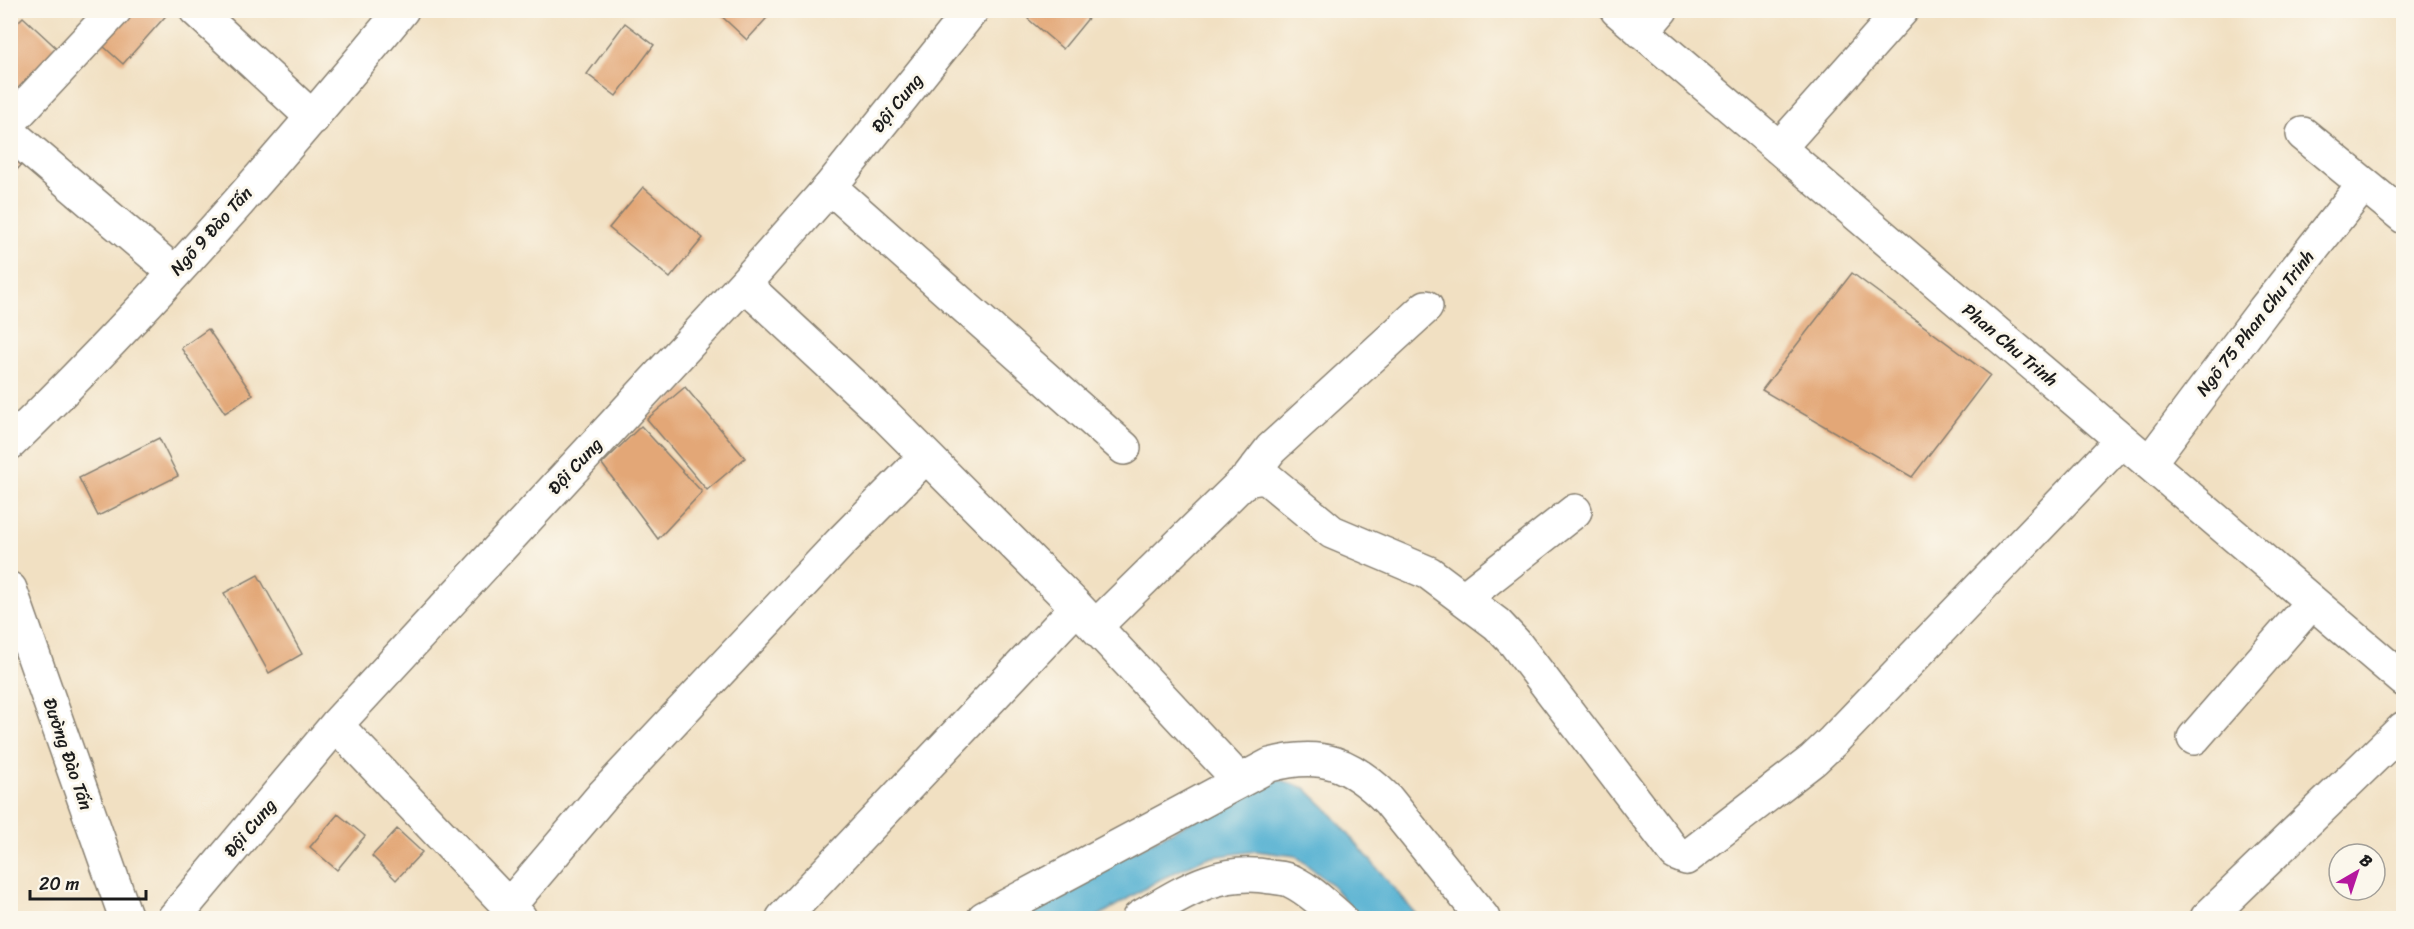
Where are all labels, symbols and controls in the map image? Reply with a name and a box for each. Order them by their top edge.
street label: Đội Cung [863,66,931,140]
street label: Ngõ 9 Đào Tấn [162,179,261,283]
street label: Ngõ 75 Phan Chu Trinh [2187,243,2323,403]
street label: Phan Chu Trinh [1955,295,2065,395]
street label: Đội Cung [540,430,610,502]
street label: Đường Đào Tấn [34,694,102,815]
street label: Đội Cung [215,791,285,865]
north arrow [2327,842,2387,902]
text: B [2353,846,2380,876]
scale bar [30,863,146,901]
text: 20 m [39,868,79,900]

